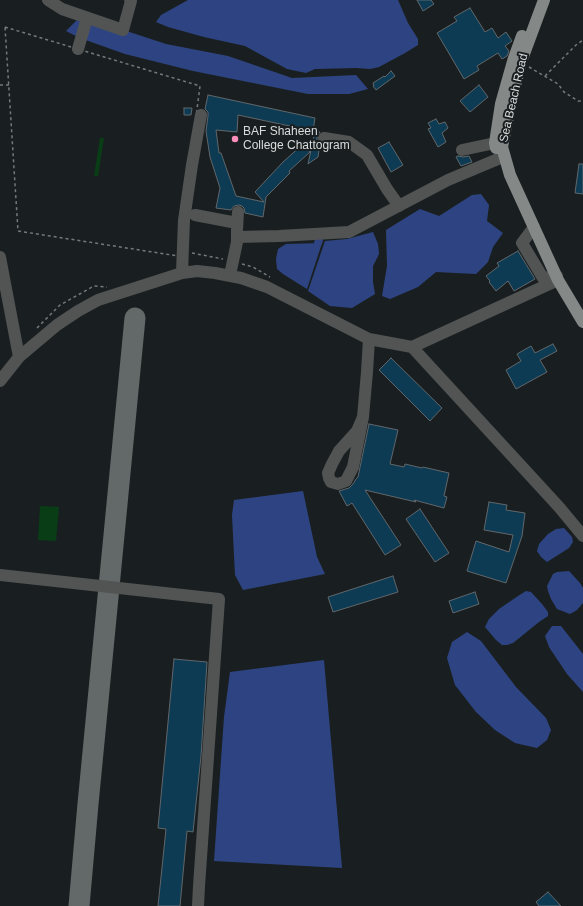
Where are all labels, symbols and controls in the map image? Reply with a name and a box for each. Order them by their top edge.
street label: Sea Beach Road [497,52,531,144]
place label: BAF Shaheen College Chattogram [243,125,350,153]
marker: BAF Shaheen College Chattogram [230,134,240,144]

